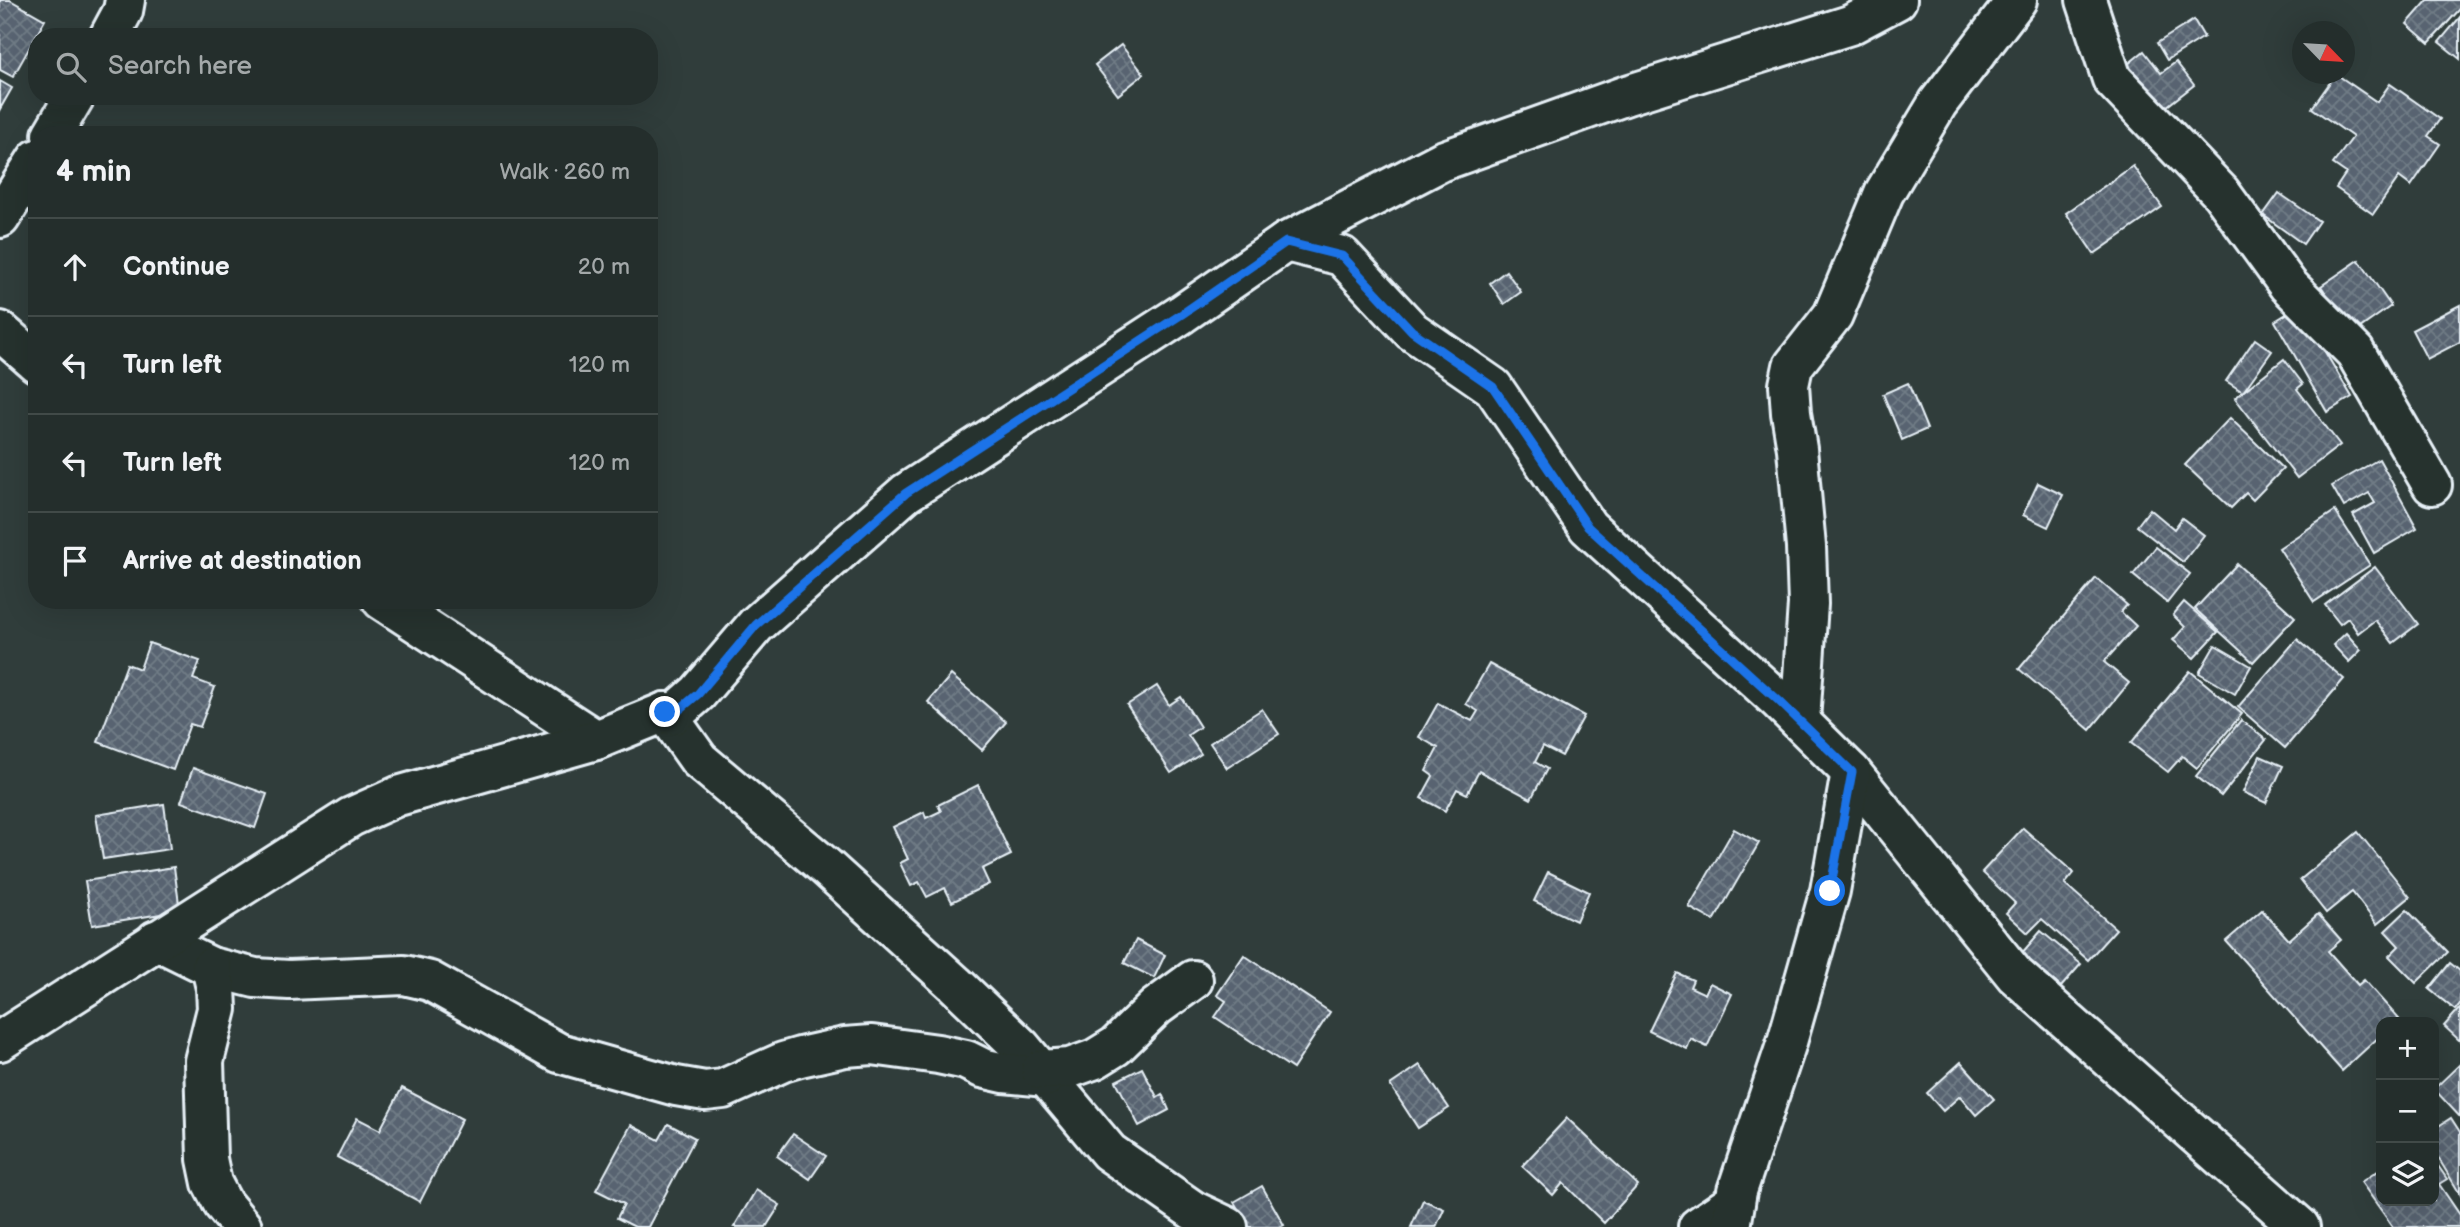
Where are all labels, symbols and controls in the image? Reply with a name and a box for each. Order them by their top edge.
north arrow [2292,21,2355,84]
search box [28,28,658,105]
icon: search [52,48,90,86]
text: Search here [108,51,252,82]
text: 4 min [56,154,131,190]
text: Walk · 260 m [500,158,630,186]
icon: ahead [56,248,94,286]
text: Continue [123,252,230,283]
text: 20 m [578,253,630,281]
icon: left [56,346,94,384]
text: Turn left [123,350,222,381]
text: 120 m [569,351,630,379]
icon: left [56,444,94,482]
text: Turn left [123,448,222,479]
text: 120 m [569,449,630,477]
icon: arrive [56,542,94,580]
text: Arrive at destination [123,546,362,577]
route end [649,696,680,727]
route start [1814,875,1845,906]
map controls [2376,1017,2439,1206]
button: + [2376,1017,2439,1080]
button: − [2376,1080,2439,1143]
button: layers [2376,1143,2439,1206]

